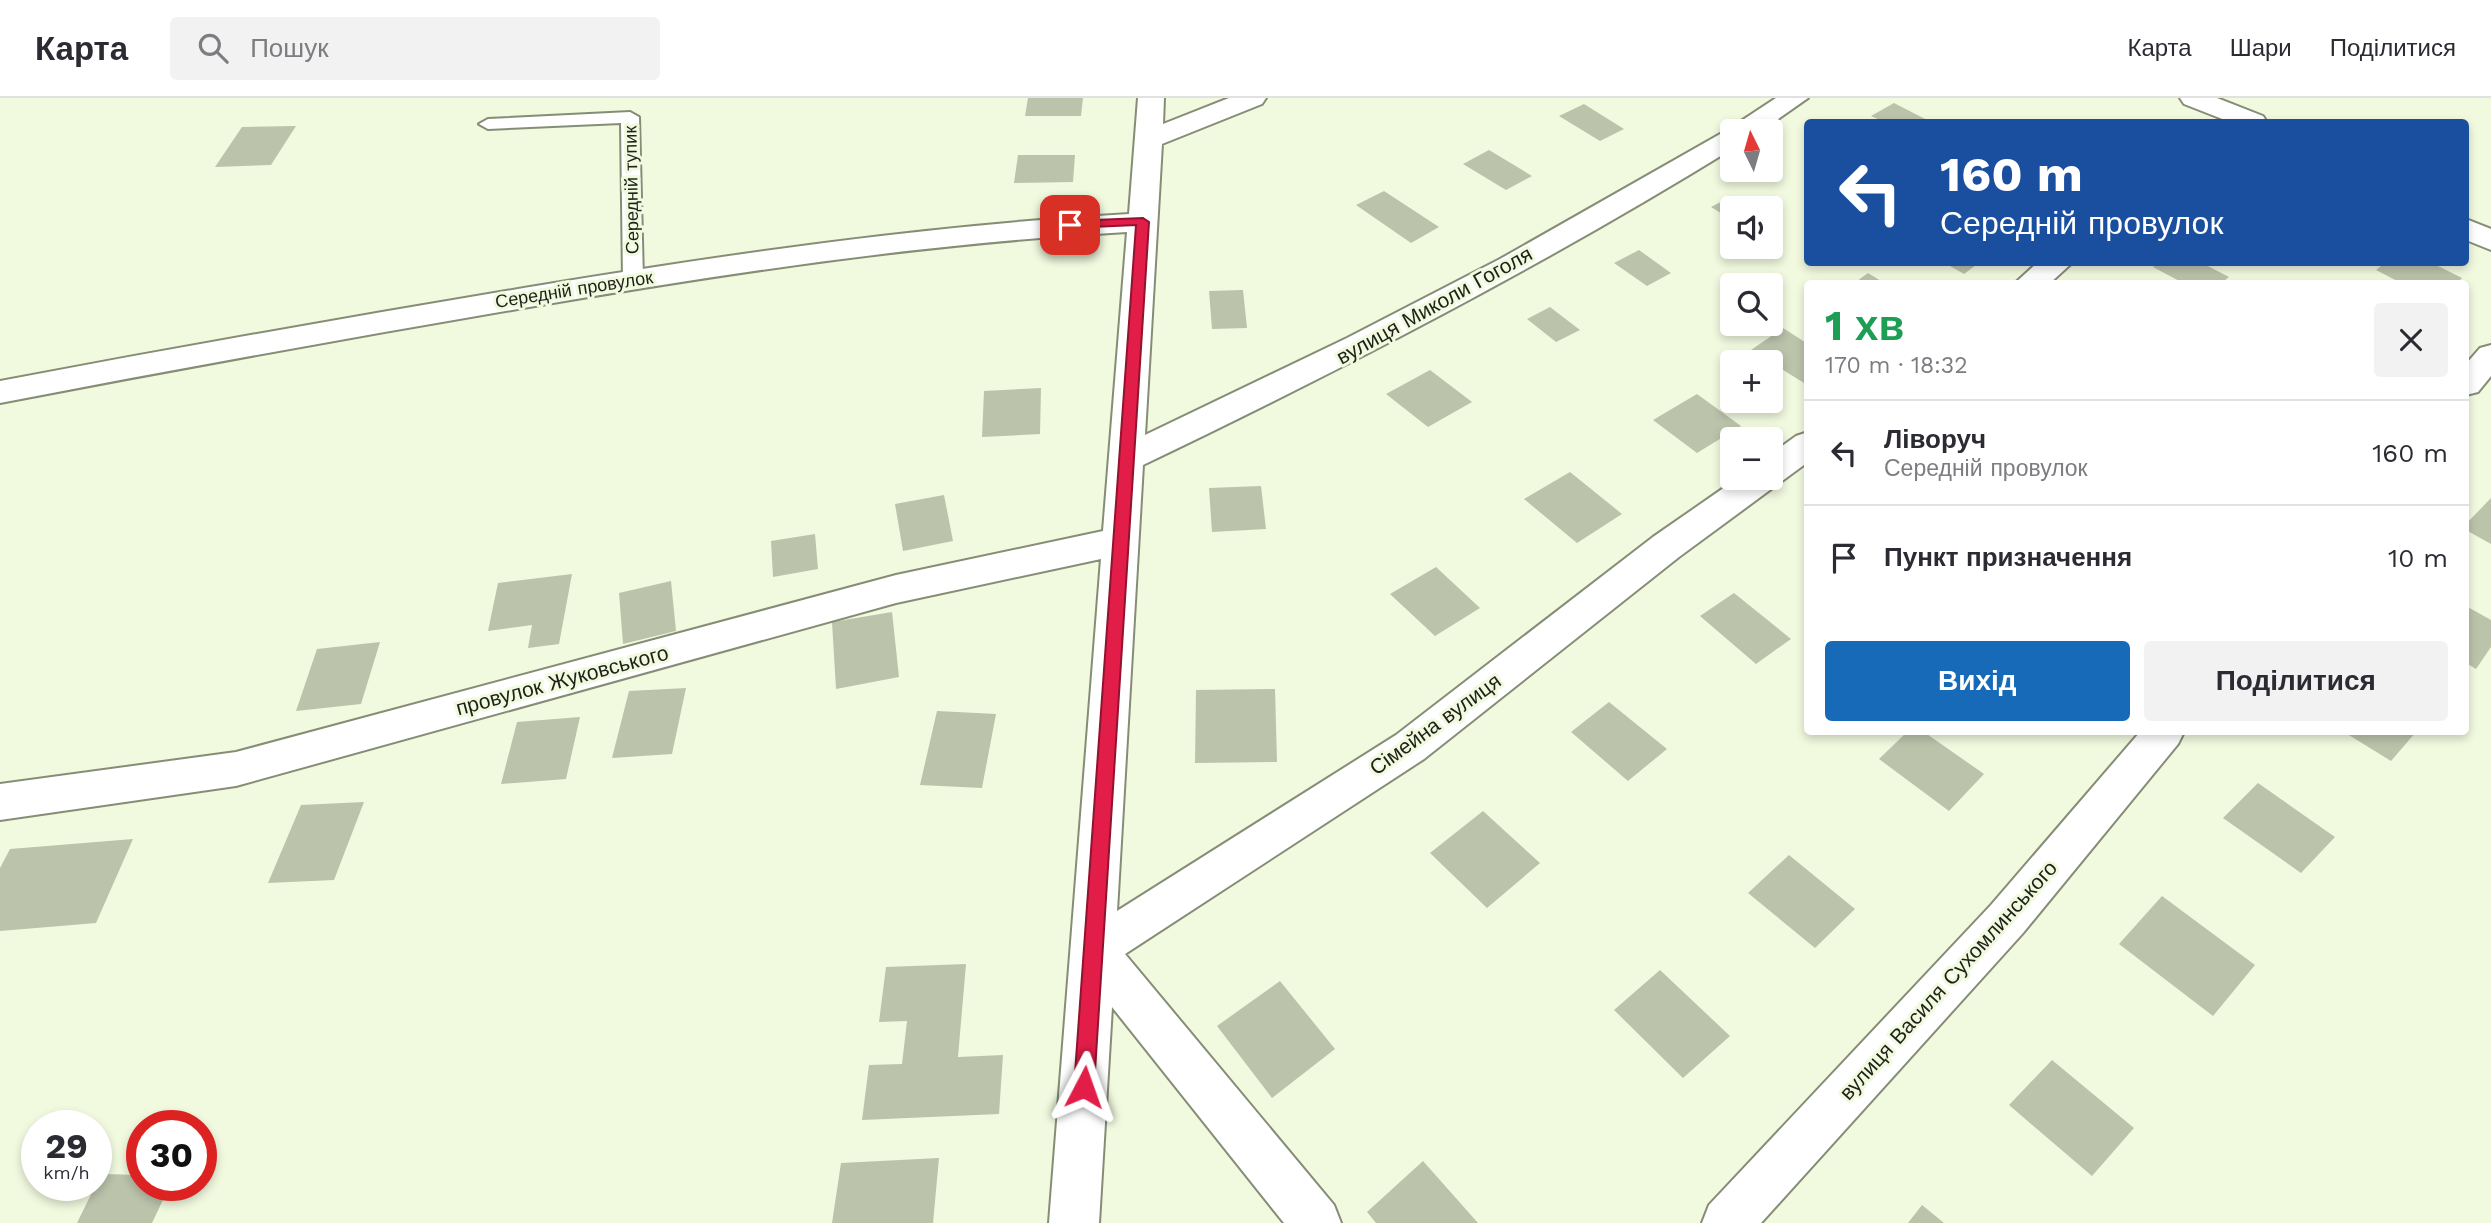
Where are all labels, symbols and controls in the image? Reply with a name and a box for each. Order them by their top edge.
search box [170,17,660,80]
text: Карта [35,29,128,68]
icon: search [194,29,232,67]
text: Пошук [250,33,329,63]
text: Карта [2127,34,2192,62]
text: Шари [2230,34,2292,62]
text: Поділитися [2330,34,2456,62]
north arrow [1720,119,1783,182]
map controls [1720,119,1783,490]
street label: Середній тупик [619,126,643,254]
text: 160 m [1940,145,2083,203]
icon: left [1825,147,1916,238]
pin [1040,195,1100,255]
button: sound [1720,196,1783,259]
text: Середній провулок [1940,204,2223,242]
icon: arrive [1051,206,1089,244]
street label: вулиця Миколи Гоголя [1332,241,1536,369]
street label: Середній провулок [494,266,654,312]
button: search [1720,273,1783,336]
text: 1 хв [1825,301,1904,350]
button: close [2374,303,2448,377]
button: + [1720,350,1783,413]
text: 170 m · 18:32 [1825,352,1968,379]
text: Ліворуч [1884,424,1986,454]
button: − [1720,427,1783,490]
icon: left [1825,434,1863,472]
text: 160 m [2372,438,2448,468]
text: Середній провулок [1884,455,2088,482]
icon: arrive [1825,539,1863,577]
text: Пункт призначення [1884,542,2132,572]
text: 10 m [2388,543,2448,573]
street label: провулок Жуковського [453,640,671,720]
button: Вихід [1825,641,2130,721]
button: Поділитися [2144,641,2448,721]
street label: Сімейна вулиця [1364,668,1506,780]
street label: вулиця Василя Сухомлинського [1834,855,2062,1105]
position arrow [1047,1050,1121,1124]
speed limit sign: 30 [126,1110,217,1201]
text: 29 [45,1125,88,1167]
text: km/h [43,1162,90,1183]

